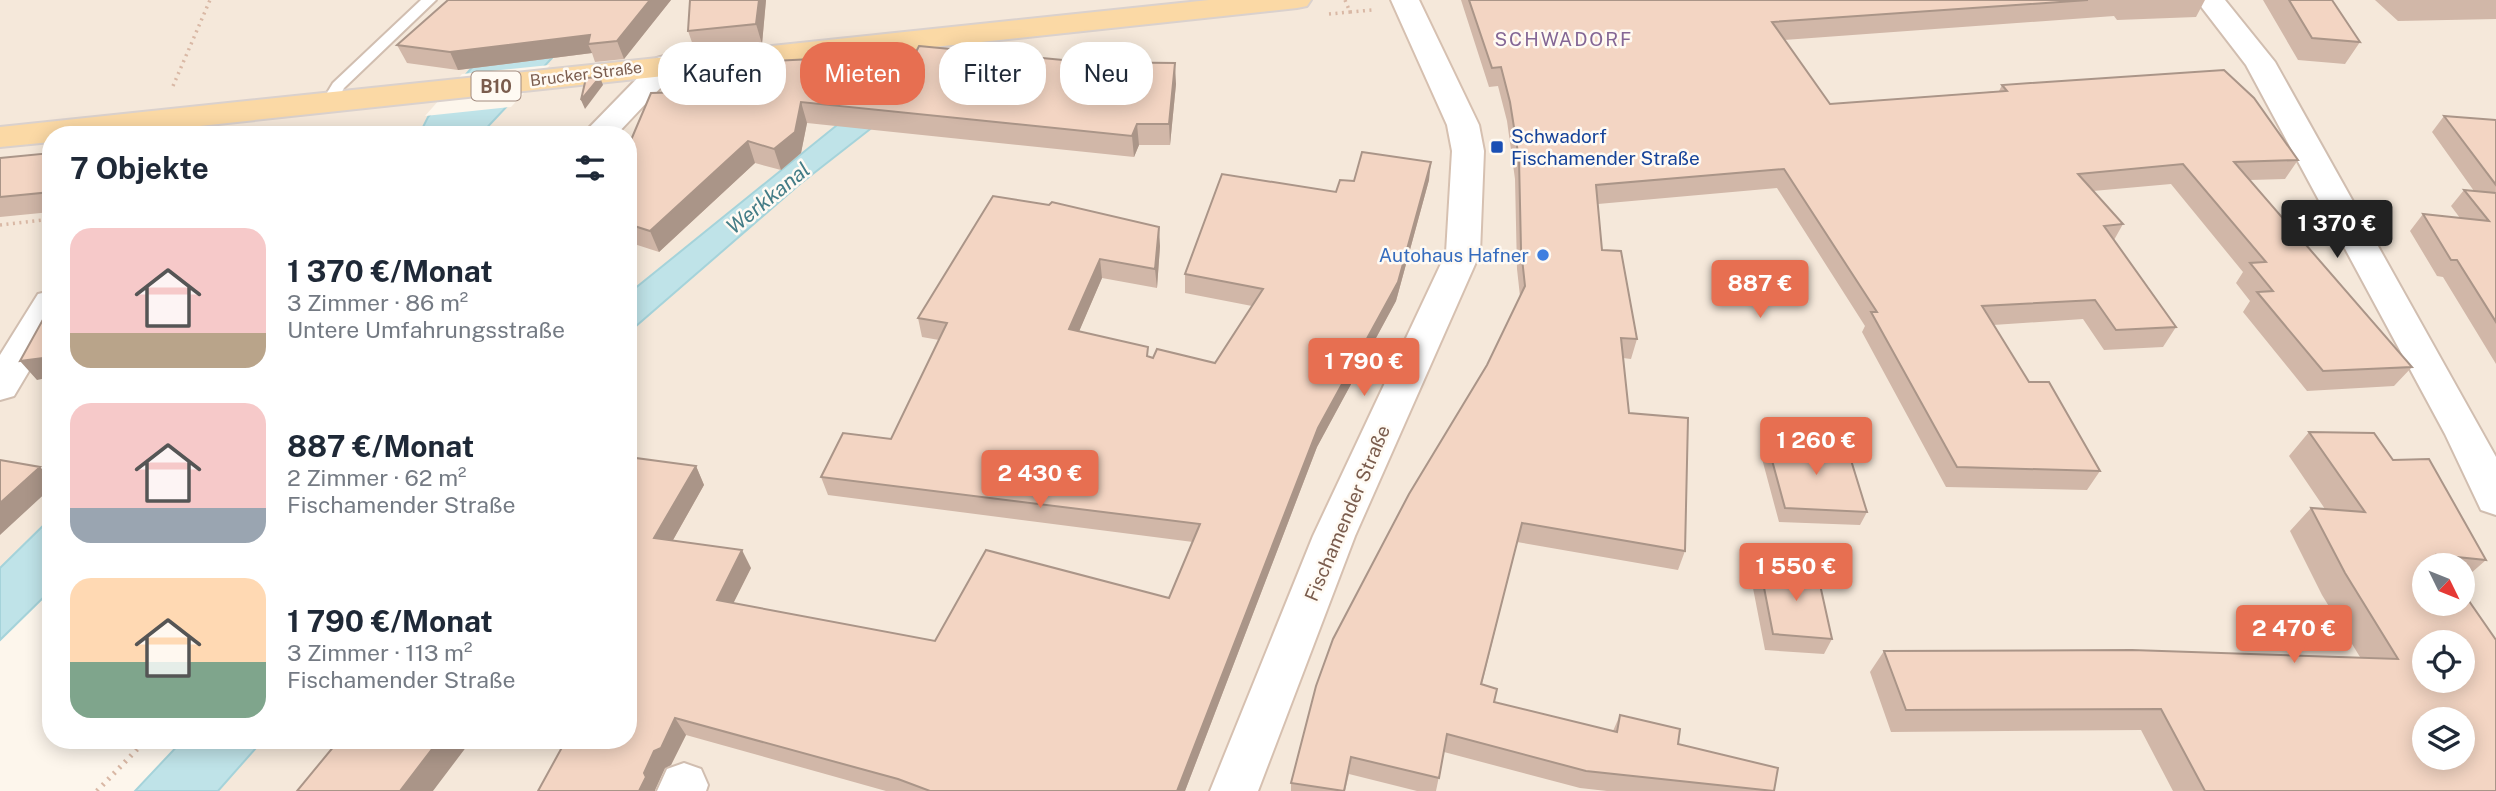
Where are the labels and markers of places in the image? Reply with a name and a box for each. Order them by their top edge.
place label: Schwadorf Fischamender Straße [1511,125,1700,169]
marker: Schwadorf Fischamender Straße [1489,139,1505,155]
pin: 1 370 € [2272,201,2402,260]
place label: Autohaus Hafner [1379,244,1529,266]
marker: Autohaus Hafner [1535,247,1551,263]
pin: 887 € [1711,260,1809,320]
pin: 1 790 € [1299,338,1429,398]
pin: 1 260 € [1751,418,1881,477]
pin: 2 430 € [975,450,1105,510]
pin: 1 550 € [1731,544,1861,603]
pin: 2 470 € [2229,606,2359,665]

